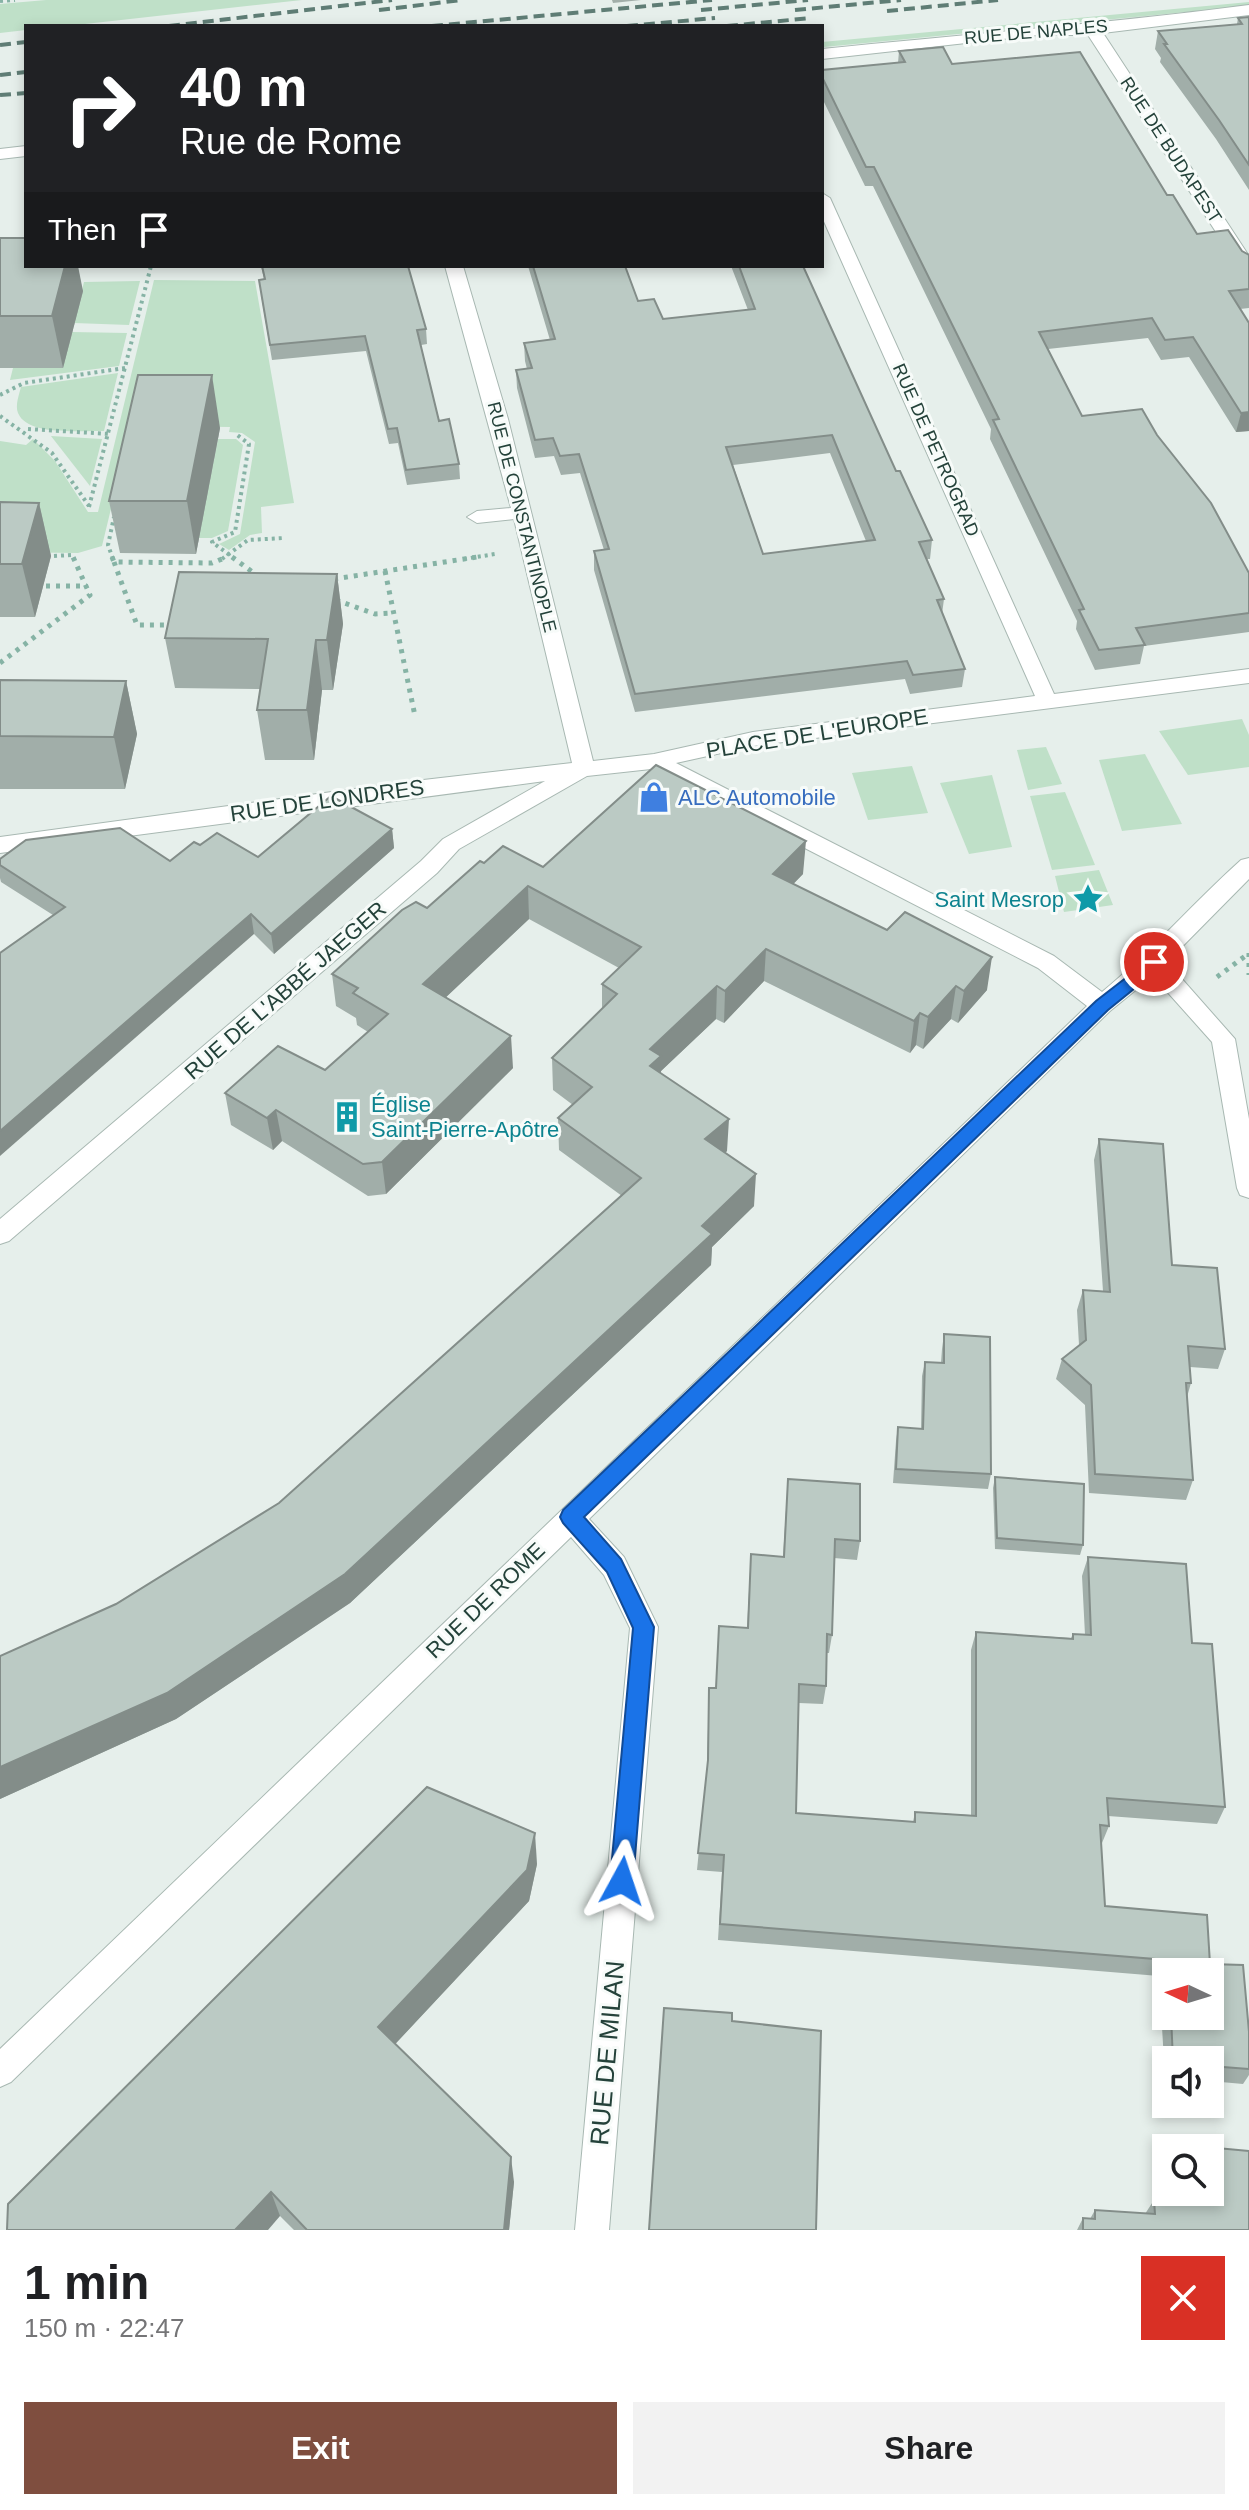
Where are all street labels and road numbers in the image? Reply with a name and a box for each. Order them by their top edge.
street label: RUE DE NAPLES [963,16,1109,48]
street label: RUE DE BUDAPEST [1116,73,1226,227]
street label: RUE DE PETROGRAD [889,361,983,539]
street label: RUE DE CONSTANTINOPLE [484,400,560,634]
street label: PLACE DE L'EUROPE [704,704,930,763]
street label: RUE DE LONDRES [228,775,426,826]
street label: RUE DE L'ABBÉ JAEGER [180,896,391,1085]
street label: RUE DE ROME [421,1537,550,1663]
street label: RUE DE MILAN [584,1960,630,2146]

